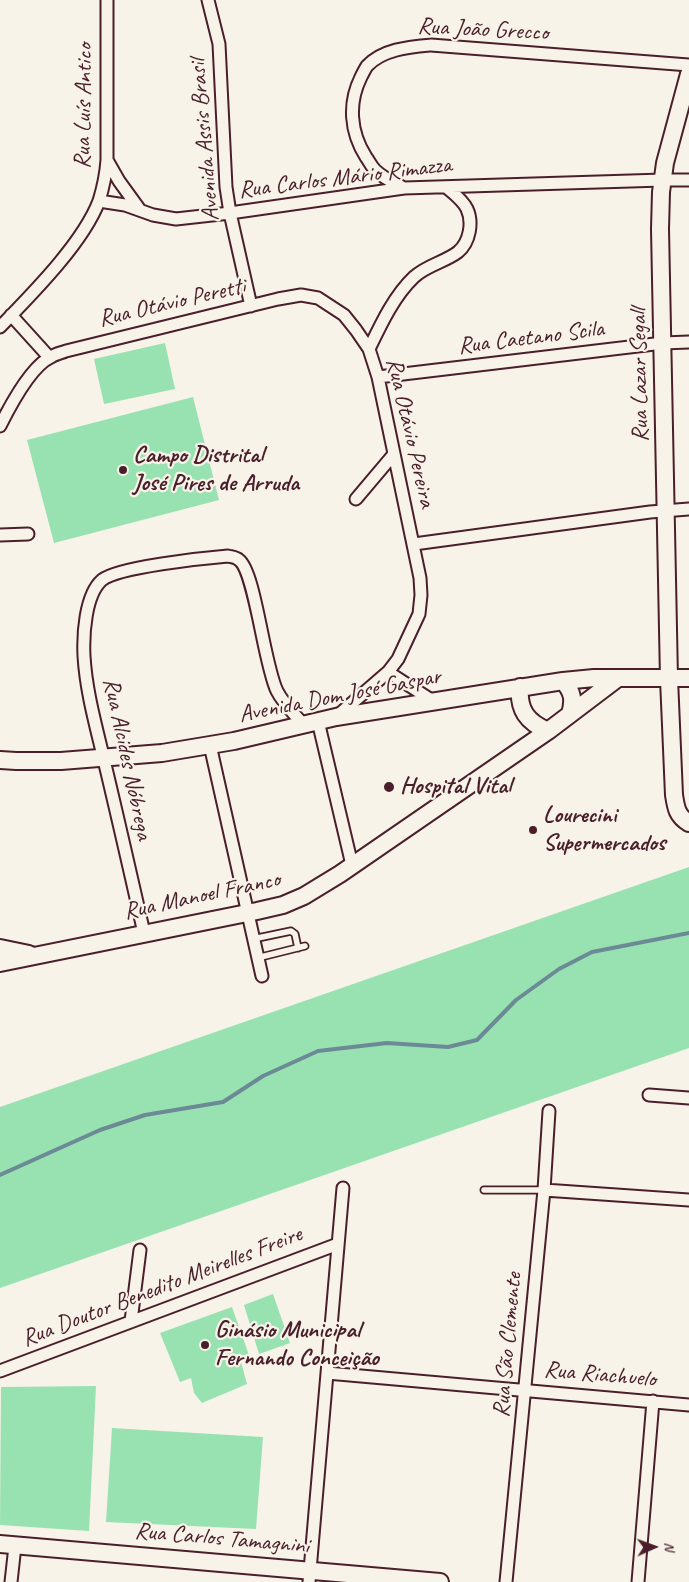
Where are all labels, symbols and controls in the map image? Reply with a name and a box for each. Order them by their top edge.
street label: Rua João Grecco [417,12,549,48]
street label: Rua Luís Antico [69,43,99,169]
street label: Avenida Assis Brasil [184,58,226,222]
street label: Rua Carlos Mário Rimazza [237,151,453,205]
street label: Rua Otávio Peretti [96,272,248,334]
street label: Rua Lazar Segall [624,308,656,442]
street label: Rua Caetano Scila [456,315,606,361]
street label: Rua Otávio Pereira [379,355,441,511]
place label: Campo Distrital José Pires de Arruda [133,442,299,498]
marker: Campo Distrital José Pires de Arruda [117,464,129,476]
street label: Avenida Dom José Gaspar [237,662,443,730]
street label: Rua Alcides Nóbrega [96,676,158,842]
place label: Hospital Vital [400,773,511,801]
marker: Hospital Vital [382,780,396,794]
place label: Lourecini Supermercados [543,802,665,858]
marker: Lourecini Supermercados [527,824,539,836]
street label: Rua Manoel Franco [121,865,283,927]
street label: Rua Doutor Benedito Meirelles Freire [18,1220,306,1354]
street label: Rua São Clemente [487,1271,529,1419]
place label: Ginásio Municipal Fernando Conceição [215,1317,379,1373]
marker: Ginásio Municipal Fernando Conceição [199,1339,211,1351]
street label: Rua Riachuelo [543,1356,657,1394]
street label: Rua Carlos Tamagnini [134,1517,310,1561]
north arrow [629,1522,679,1572]
text: N [661,1542,678,1551]

